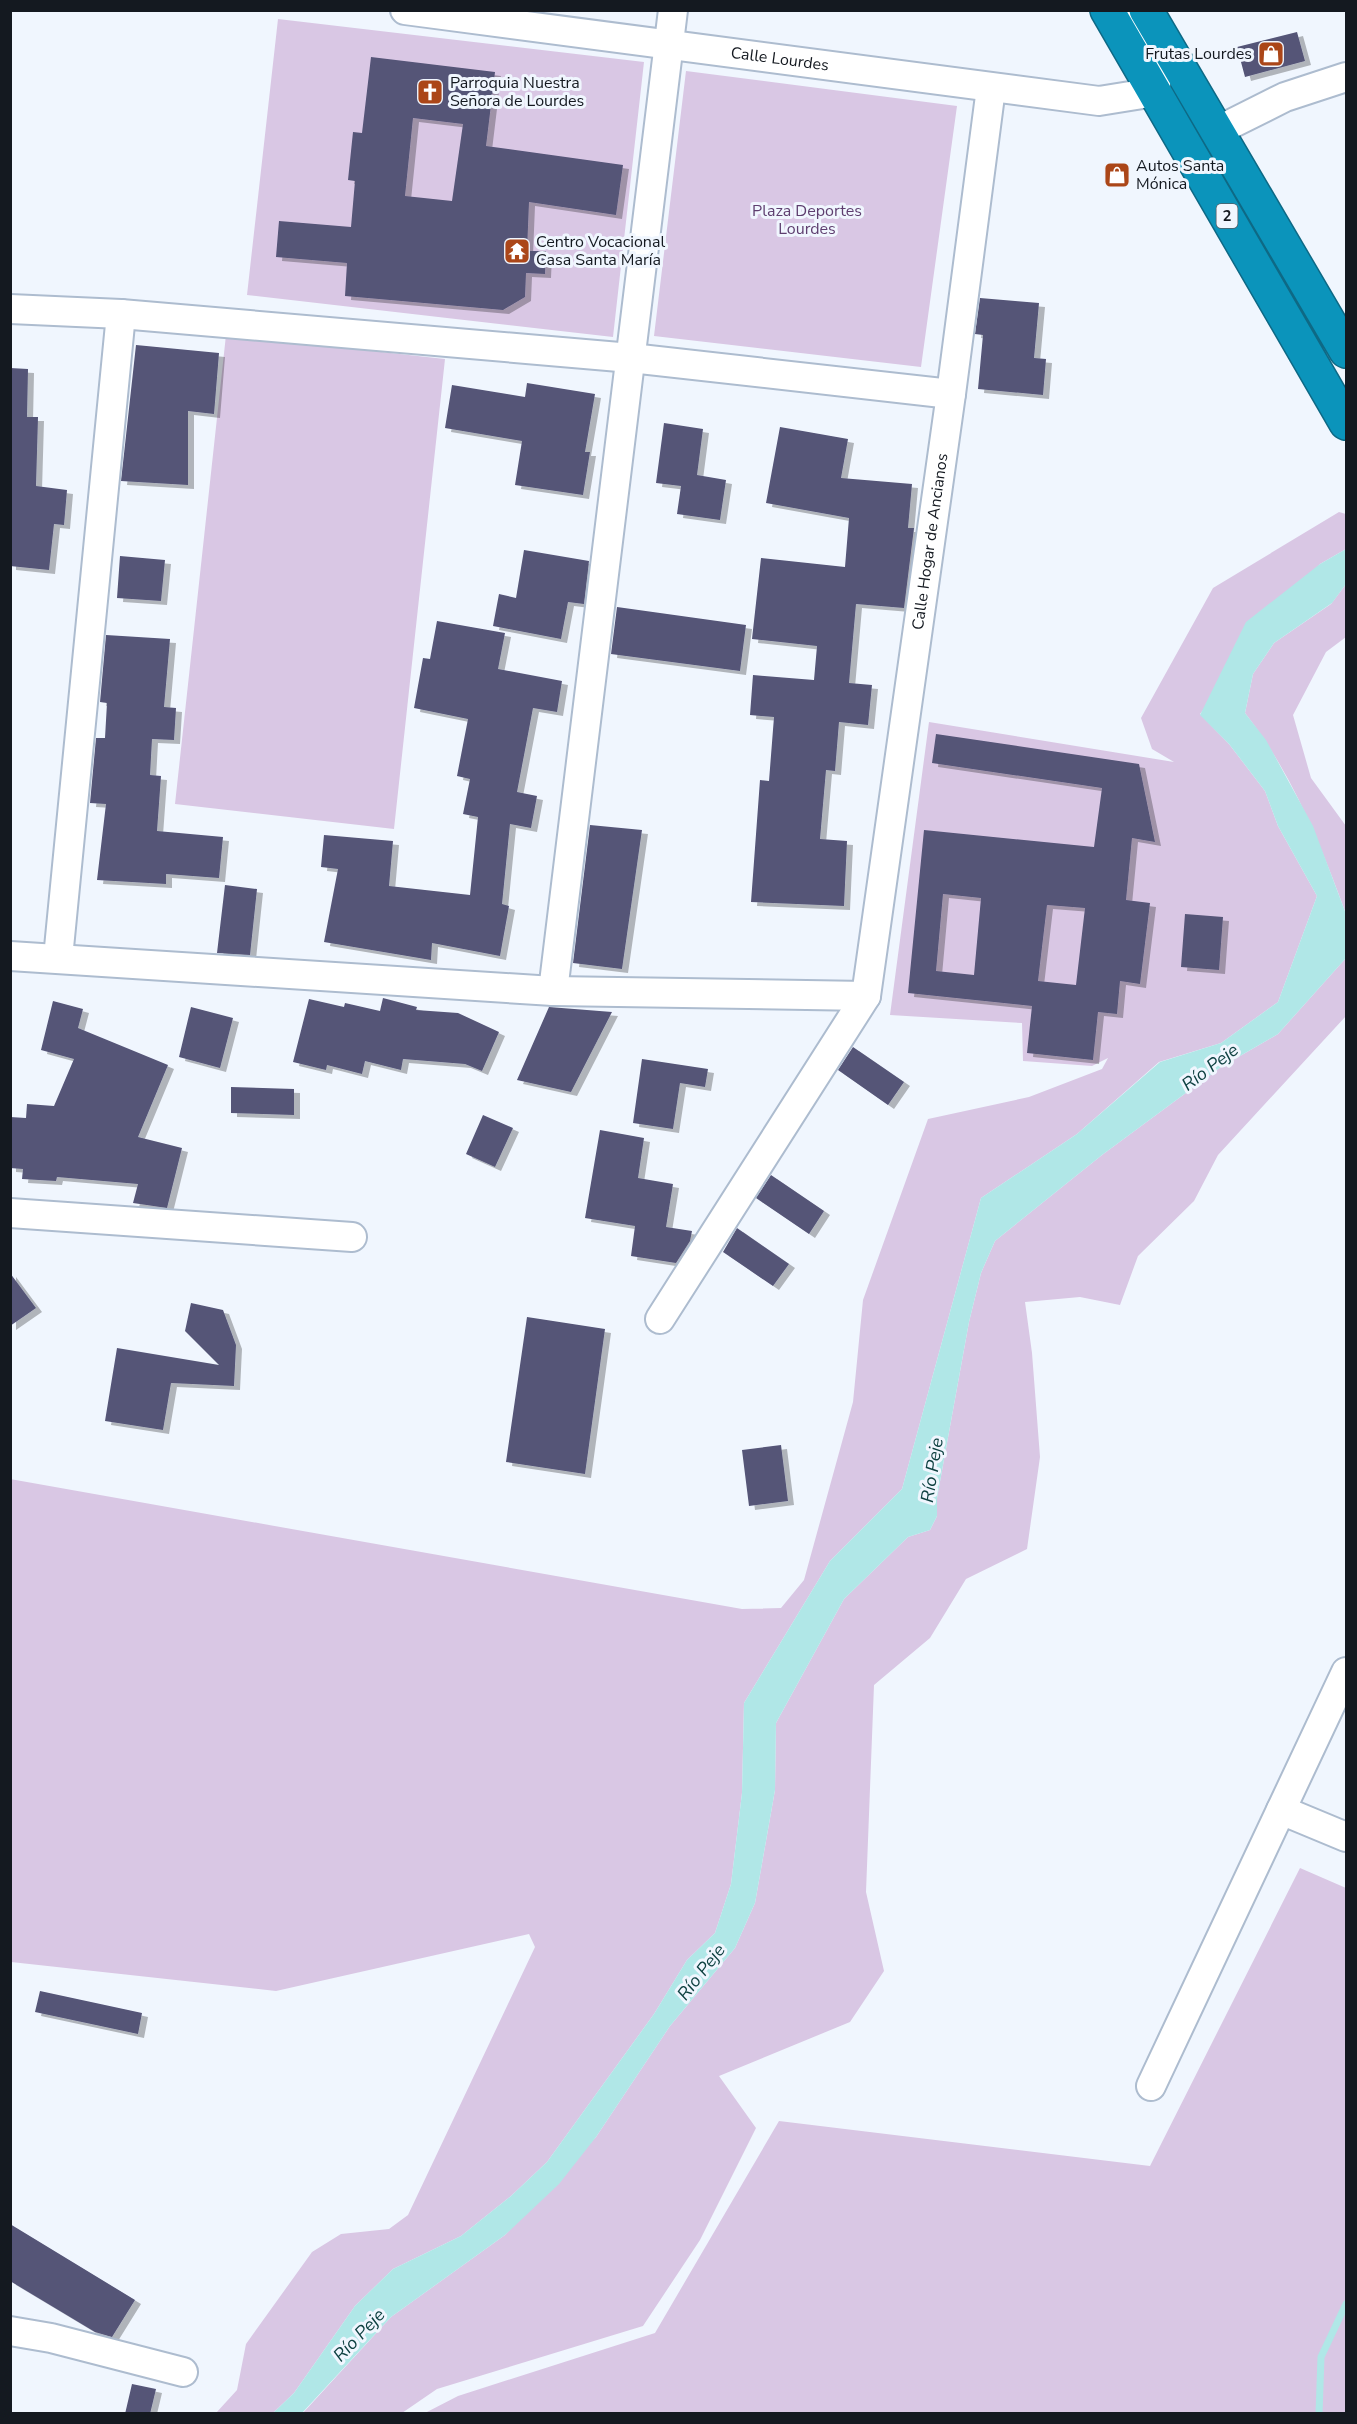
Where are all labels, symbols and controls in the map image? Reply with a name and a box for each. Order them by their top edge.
shop icon: Frutas Lourdes [1256,39,1286,69]
street label: Calle Lourdes [729,42,830,76]
place label: Frutas Lourdes [1145,43,1252,65]
place label: Parroquia Nuestra Señora de Lourdes [450,72,584,112]
church icon: Parroquia Nuestra Señora de Lourdes [415,77,445,107]
place label: Autos Santa Mónica [1136,155,1224,195]
shop icon: Autos Santa Mónica [1102,160,1132,190]
park label: Plaza Deportes Lourdes [752,200,862,240]
road number: 2 [1216,204,1238,228]
place label: Centro Vocacional Casa Santa María [536,231,665,271]
temple icon: Centro Vocacional Casa Santa María [502,236,532,266]
street label: Calle Hogar de Ancianos [907,452,953,631]
water label: Río Peje [1177,1038,1244,1096]
water label: Río Peje [915,1435,949,1504]
water label: Río Peje [671,1939,731,2005]
water label: Río Peje [328,2303,391,2367]

